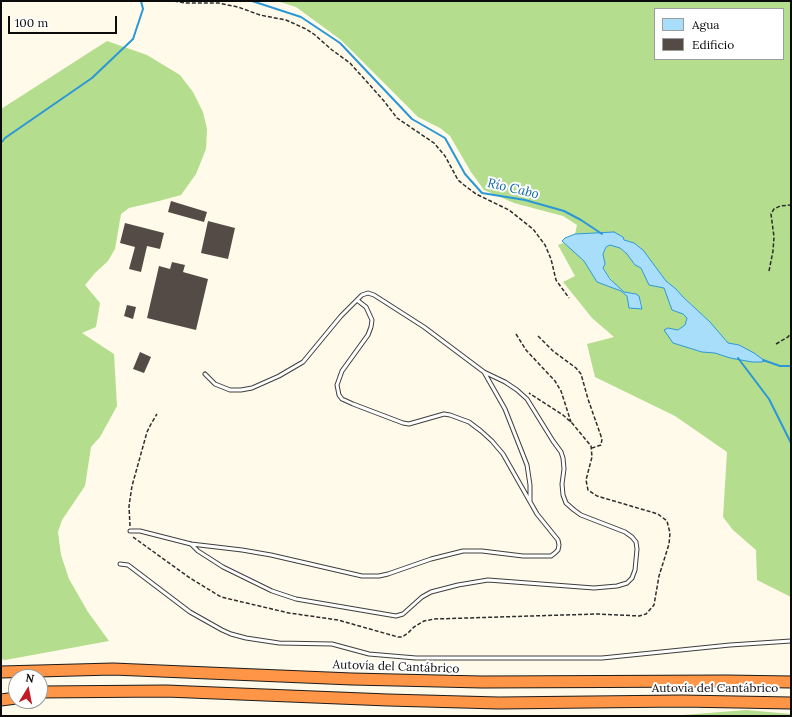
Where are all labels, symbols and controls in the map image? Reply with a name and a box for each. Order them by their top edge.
scale bar [10,8,119,34]
legend [654,8,784,60]
text: 100 m [15,15,48,30]
text: Agua [692,17,720,32]
text: Edificio [692,37,734,52]
water label: Río Cabo [486,176,540,202]
street label: Autovía del Cantábrico [332,658,460,676]
north arrow [8,669,48,709]
text: N [24,671,35,686]
street label: Autovía del Cantábrico [652,682,778,696]

